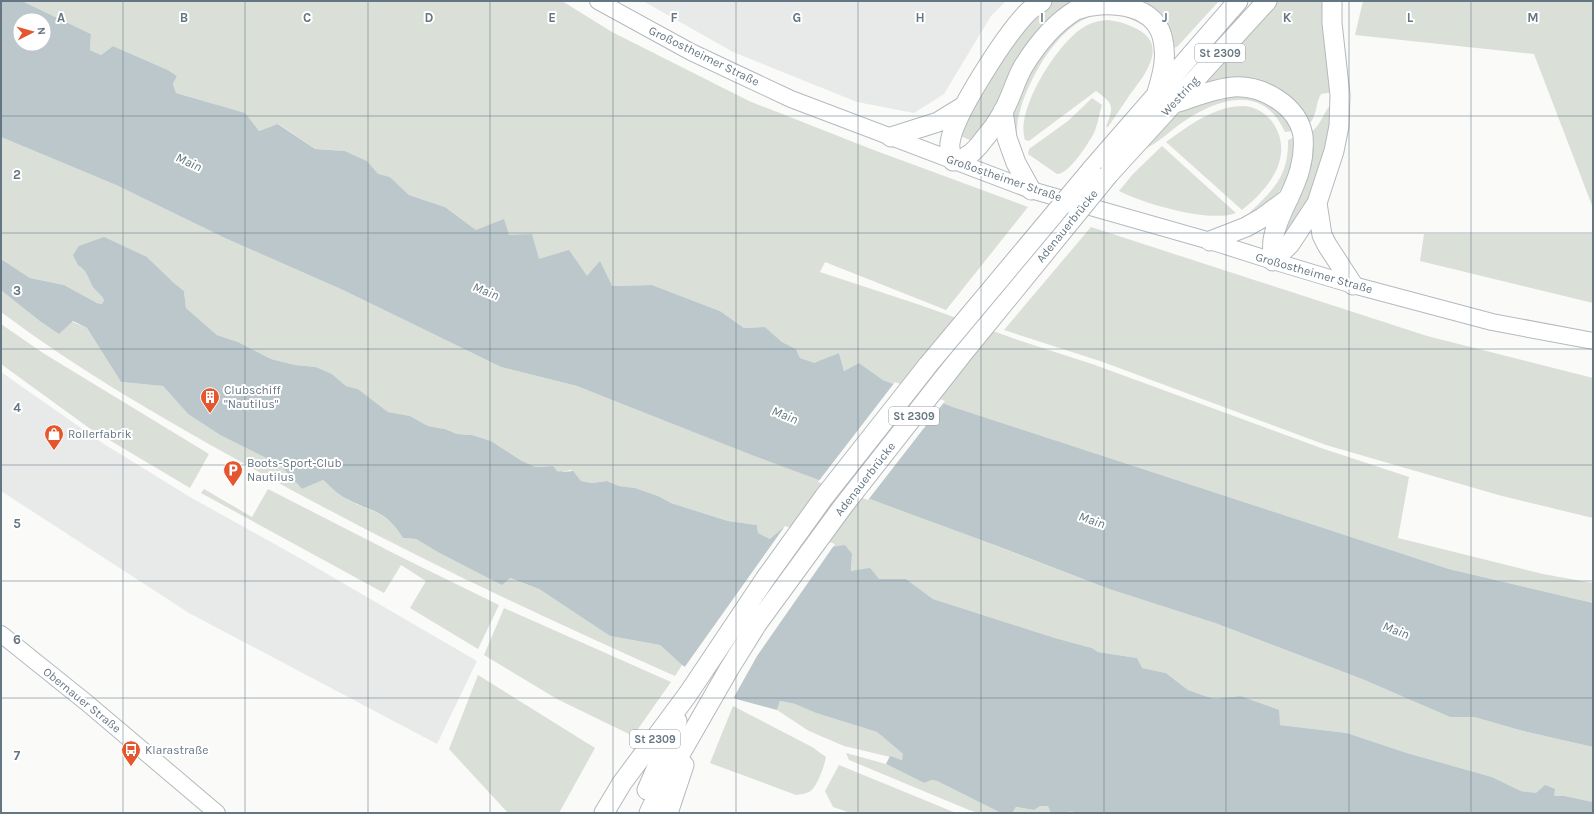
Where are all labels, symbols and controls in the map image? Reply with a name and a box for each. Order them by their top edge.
text: A [57,10,65,25]
text: B [180,10,188,25]
text: C [303,10,311,25]
text: D [425,10,434,25]
text: E [548,10,556,25]
text: F [670,10,678,25]
text: G [793,10,801,25]
text: H [915,10,925,25]
text: I [1040,10,1044,25]
text: J [1162,10,1168,25]
text: K [1283,10,1292,25]
text: L [1407,10,1414,25]
text: M [1527,10,1539,25]
north arrow [12,12,52,52]
street label: Großostheimer Straße [646,23,762,89]
text: N [35,26,48,36]
road number: St 2309 [1195,44,1245,62]
street label: Westring [1158,73,1202,119]
water label: Main [174,150,204,174]
street label: Großostheimer Straße [944,152,1064,204]
text: 2 [13,167,21,182]
street label: Adenauerbrücke [1033,187,1101,265]
street label: Großostheimer Straße [1254,250,1374,296]
water label: Main [471,279,501,303]
text: 3 [13,283,21,298]
place label: Clubschiff "Nautilus" [224,383,282,411]
building icon: Clubschiff "Nautilus" [199,386,221,414]
text: 4 [13,400,21,415]
water label: Main [770,403,800,427]
road number: St 2309 [889,407,939,425]
shop icon: Rollerfabrik [43,423,65,451]
place label: Rollerfabrik [68,427,132,441]
street label: Adenauerbrücke [832,439,898,519]
place label: Boots-Sport-Club Nautilus [247,456,342,484]
parking icon: Boots-Sport-Club Nautilus [222,459,244,487]
water label: Main [1077,509,1107,531]
text: 5 [13,516,21,531]
water label: Main [1381,618,1411,642]
text: 6 [13,632,21,647]
street label: Obernauer Straße [40,664,124,736]
road number: St 2309 [630,730,680,748]
bus stop icon: Klarastraße [120,739,142,767]
place label: Klarastraße [145,743,209,757]
text: 7 [14,748,21,763]

